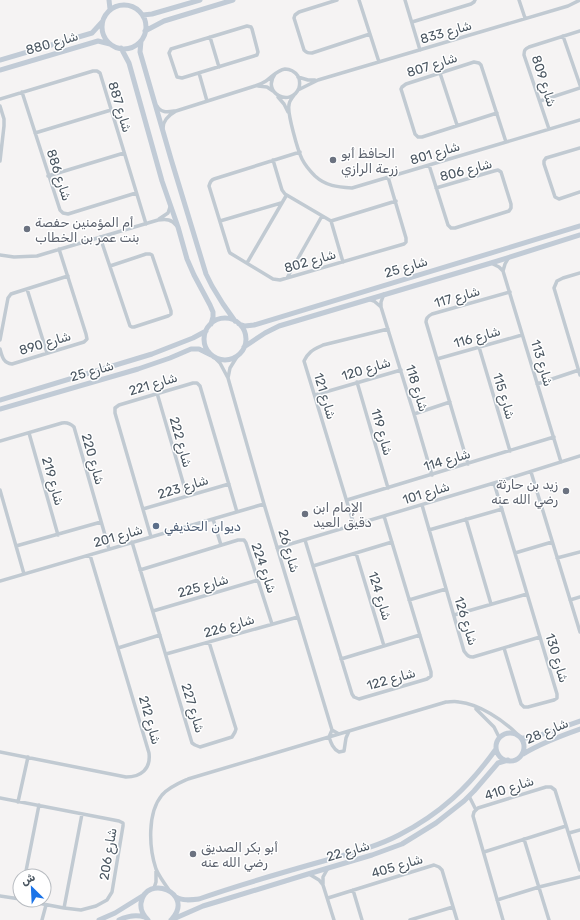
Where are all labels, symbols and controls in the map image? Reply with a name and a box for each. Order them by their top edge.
street label: شارع 833 [418,17,474,48]
street label: شارع 880 [24,28,81,60]
street label: شارع 807 [405,50,460,82]
street label: شارع 809 [527,53,559,109]
street label: شارع 887 [103,80,135,135]
street label: شارع 801 [408,138,462,170]
place label: الحافظ أبو زرعة الرازي [341,146,398,178]
street label: شارع 886 [42,147,74,203]
marker: الحافظ أبو زرعة الرازي [328,155,338,165]
street label: شارع 806 [438,156,494,186]
place label: أم المؤمنين حفصة بنت عمر بن الخطاب [35,215,140,246]
marker: أم المؤمنين حفصة بنت عمر بن الخطاب [22,224,32,234]
street label: شارع 802 [282,246,338,277]
street label: شارع 25 [383,253,430,283]
street label: شارع 117 [432,283,482,313]
street label: شارع 116 [452,323,503,353]
street label: شارع 890 [17,328,73,360]
street label: شارع 113 [526,338,556,389]
street label: شارع 120 [340,354,393,385]
street label: شارع 25 [69,358,116,386]
street label: شارع 118 [401,363,431,414]
street label: شارع 221 [127,370,180,400]
street label: شارع 121 [309,371,339,422]
street label: شارع 115 [488,371,518,422]
street label: شارع 119 [366,407,396,458]
street label: شارع 222 [165,415,195,470]
street label: شارع 220 [77,432,107,487]
street label: شارع 114 [422,446,473,476]
street label: شارع 219 [37,455,67,508]
street label: شارع 223 [156,472,211,504]
place label: زيد بن حارثة رضي الله عنه [491,477,558,509]
street label: شارع 101 [401,479,452,509]
marker: زيد بن حارثة رضي الله عنه [561,486,571,496]
place label: الإمام ابن دقيق العيد [313,500,372,531]
marker: الإمام ابن دقيق العيد [300,509,310,519]
place label: ديوان الحذيفي [164,519,241,536]
marker: ديوان الحذيفي [151,521,161,531]
street label: شارع 201 [92,522,145,552]
street label: شارع 26 [273,527,303,575]
street label: شارع 224 [246,541,280,596]
street label: شارع 124 [364,570,395,623]
street label: شارع 225 [176,572,231,602]
street label: شارع 126 [450,595,481,648]
street label: شارع 226 [202,612,257,642]
street label: شارع 130 [540,632,572,685]
street label: شارع 122 [365,665,418,695]
street label: شارع 227 [176,681,208,735]
street label: شارع 212 [134,694,164,747]
street label: شارع 28 [523,715,571,749]
street label: شارع 410 [482,773,536,805]
street label: شارع 206 [96,827,122,882]
street label: شارع 22 [325,838,372,866]
place label: أبو بكر الصديق رضي الله عنه [201,840,278,872]
marker: أبو بكر الصديق رضي الله عنه [188,849,198,859]
street label: شارع 405 [369,851,425,883]
north arrow [12,868,52,908]
text: ش [19,871,37,888]

